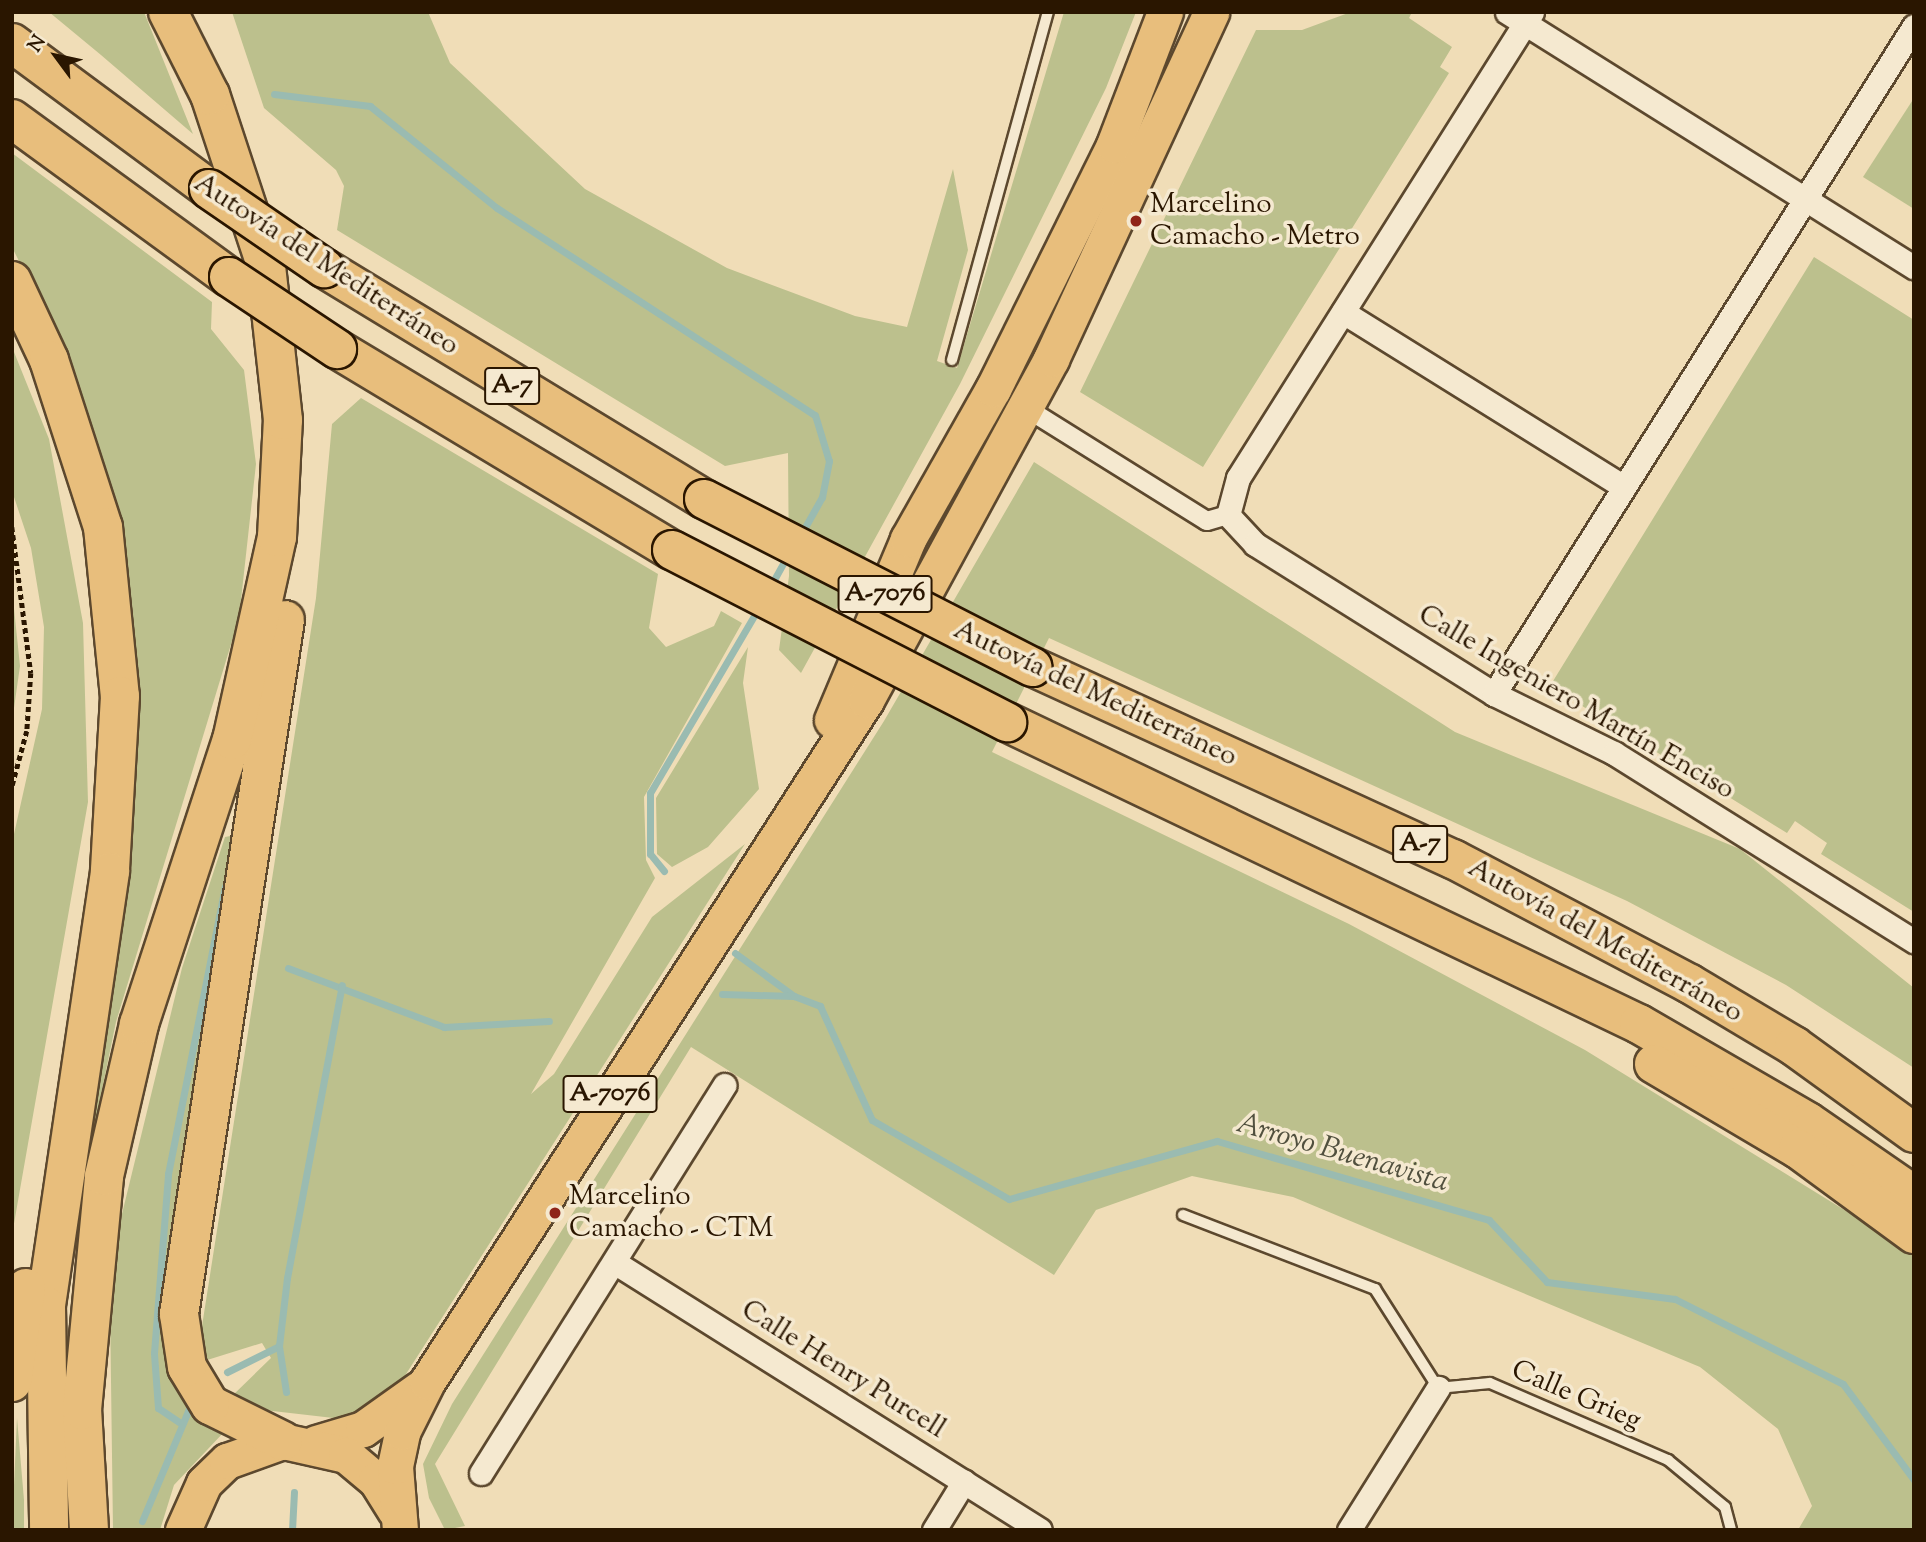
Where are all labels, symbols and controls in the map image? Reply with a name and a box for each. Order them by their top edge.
north arrow [21,21,91,91]
text: N [23,31,53,58]
street label: Autovía del Mediterráneo [187,167,465,363]
place label: Marcelino Camacho - Metro [1150,188,1360,254]
marker: Marcelino Camacho - Metro [1128,213,1144,229]
road number: A-7 [484,364,540,408]
road number: A-7076 [836,572,934,616]
street label: Calle Ingeniero Martín Enciso [1412,599,1740,807]
street label: Autovía del Mediterráneo [948,614,1242,774]
road number: A-7 [1392,822,1448,866]
street label: Autovía del Mediterráneo [1462,851,1748,1031]
road number: A-7076 [561,1072,659,1116]
water label: Arroyo Buenavista [1232,1107,1452,1201]
place label: Marcelino Camacho - CTM [569,1180,773,1246]
marker: Marcelino Camacho - CTM [547,1205,563,1221]
street label: Calle Henry Purcell [735,1294,951,1446]
street label: Calle Grieg [1506,1354,1646,1438]

